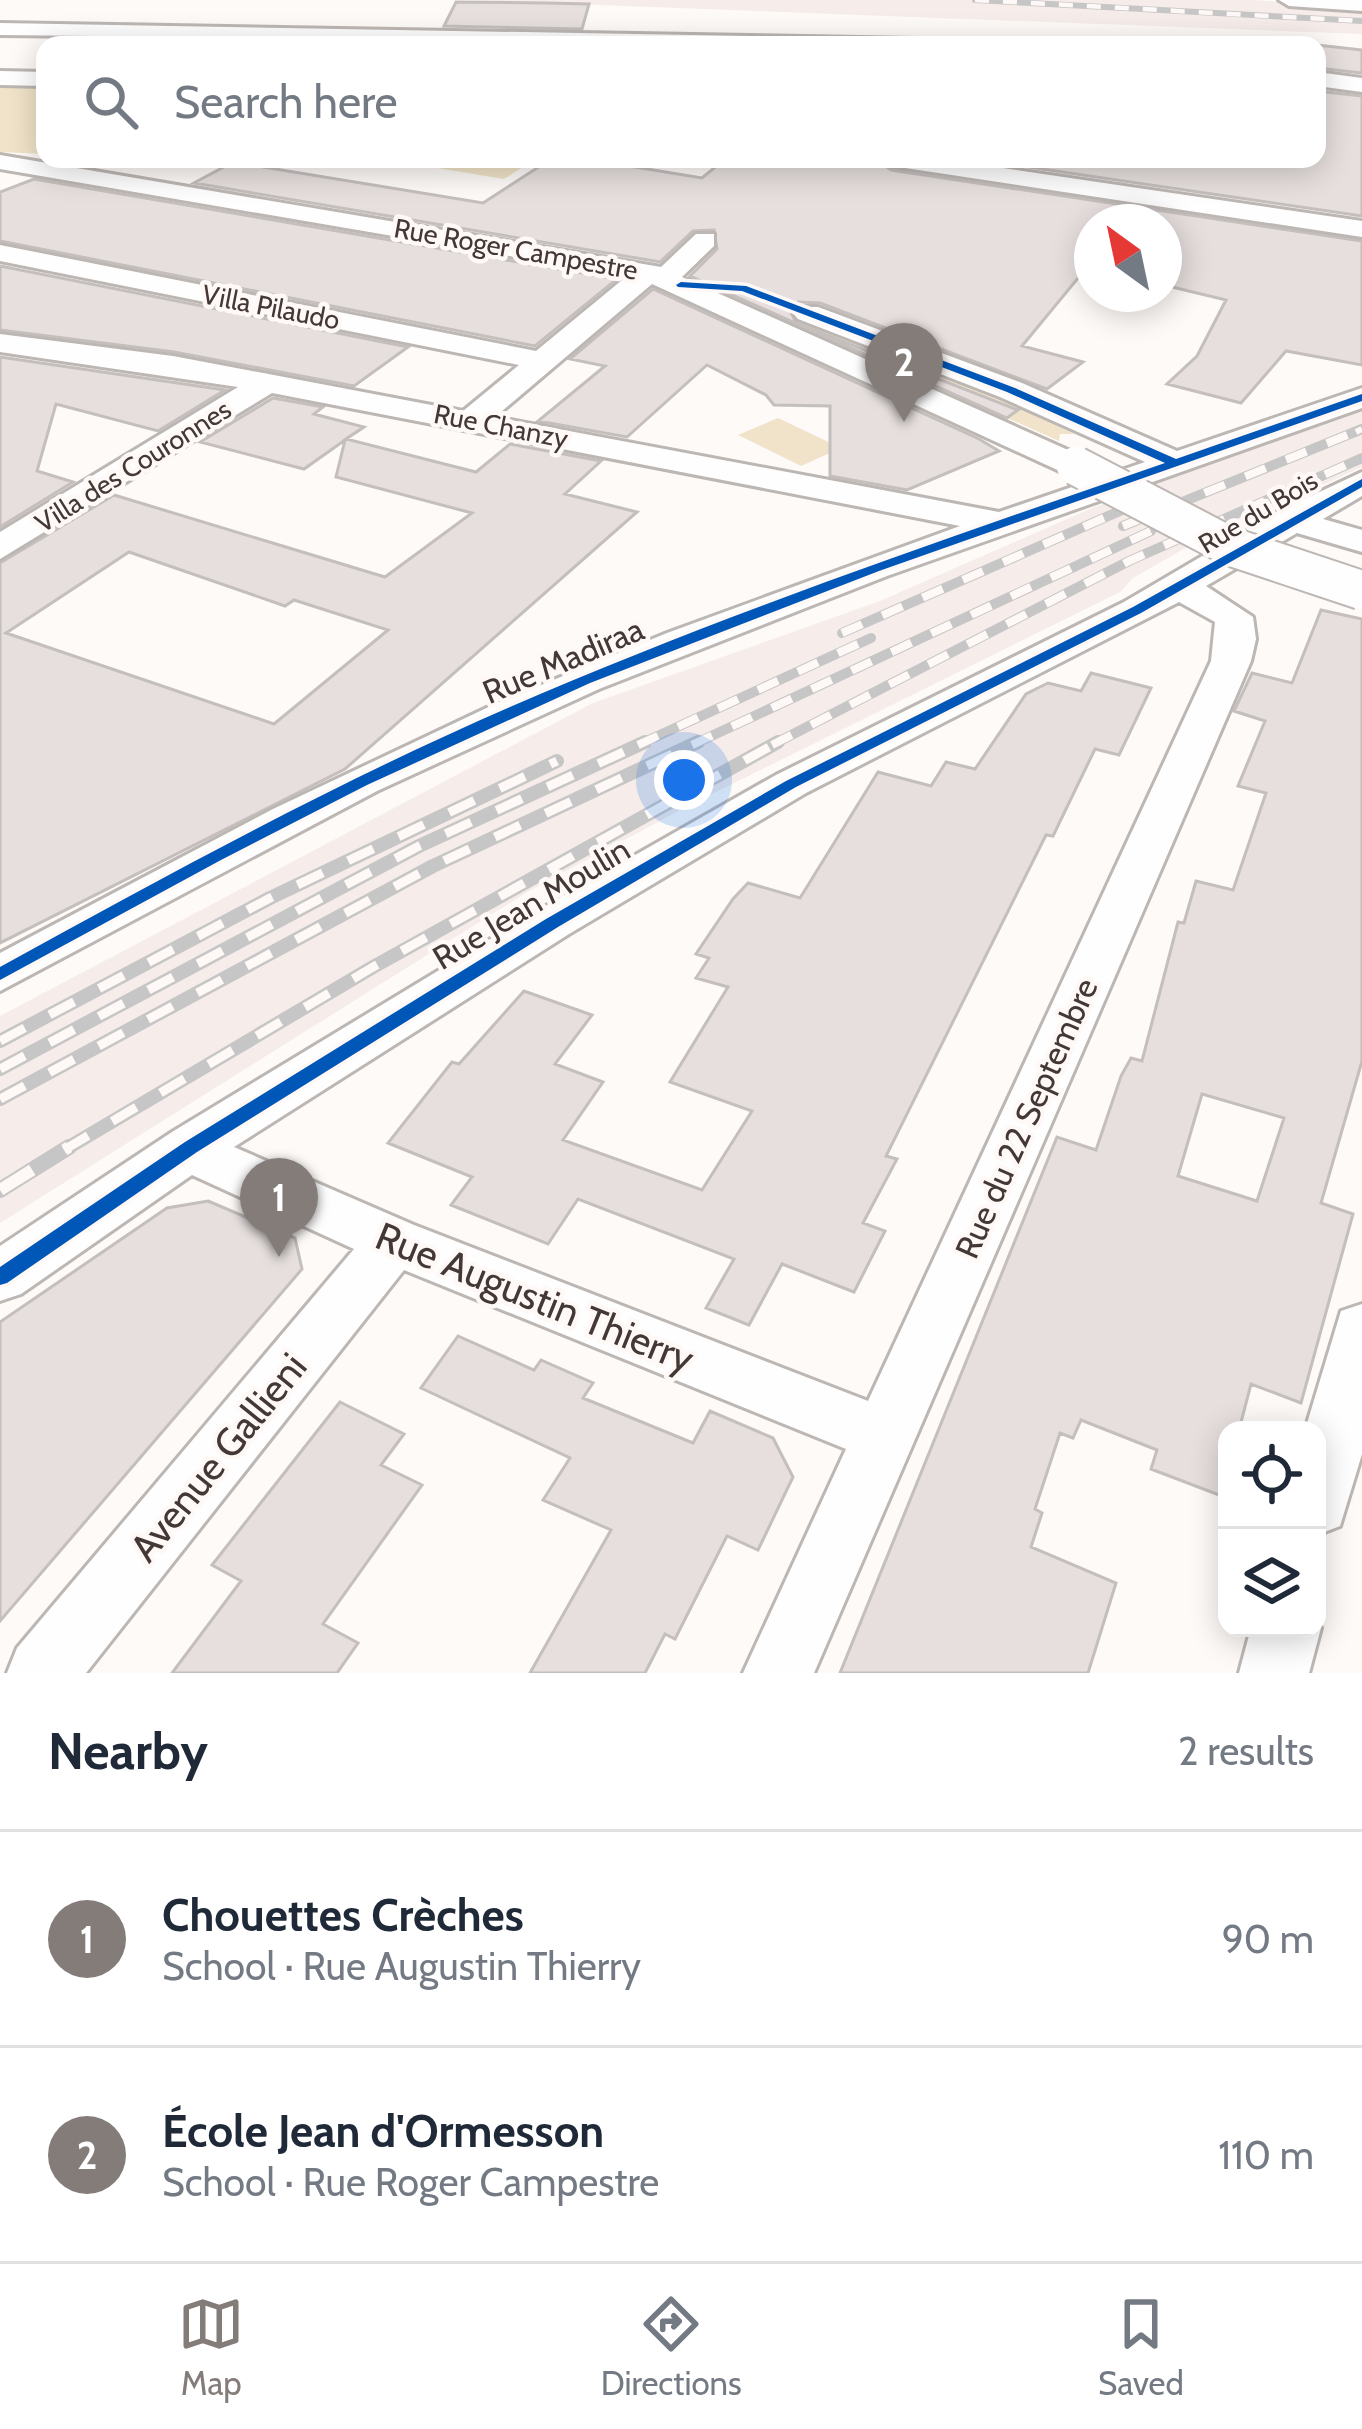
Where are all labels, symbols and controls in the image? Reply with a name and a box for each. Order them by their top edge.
search box [36,36,1326,168]
icon: search [78,69,144,135]
text: Search here [174,75,398,129]
north arrow [1074,204,1182,312]
street label: Rue Roger Campestre [392,211,641,287]
street label: Villa Pilaudo [199,277,343,337]
pin: 2 [865,323,943,422]
street label: Villa des Couronnes [29,392,237,540]
street label: Rue Chanzy [431,397,571,455]
street label: Rue du Bois [1192,464,1324,560]
street label: Rue Madiraa [477,608,650,712]
your location [654,750,714,810]
street label: Rue Jean Moulin [425,828,637,978]
street label: Rue du 22 Septembre [946,972,1106,1264]
pin: 1 [240,1158,318,1257]
street label: Rue Augustin Thierry [369,1211,701,1383]
street label: Avenue Gallieni [119,1343,317,1571]
map controls [1218,1421,1326,1637]
button: locate [1218,1421,1326,1529]
button: layers [1218,1529,1326,1637]
text: Nearby [48,1720,208,1782]
text: 2 results [1178,1727,1314,1775]
text: Chouettes Crèches [162,1888,524,1942]
text: 1 [80,1915,94,1963]
text: 90 m [1222,1915,1314,1963]
text: School · Rue Augustin Thierry [162,1942,641,1990]
text: École Jean d'Ormesson [162,2104,604,2158]
text: 2 [77,2131,97,2179]
text: 110 m [1218,2131,1314,2179]
text: School · Rue Roger Campestre [162,2158,659,2206]
tab: Map [178,2291,244,2403]
tab: Directions [601,2291,742,2403]
tab: Saved [1098,2291,1184,2403]

